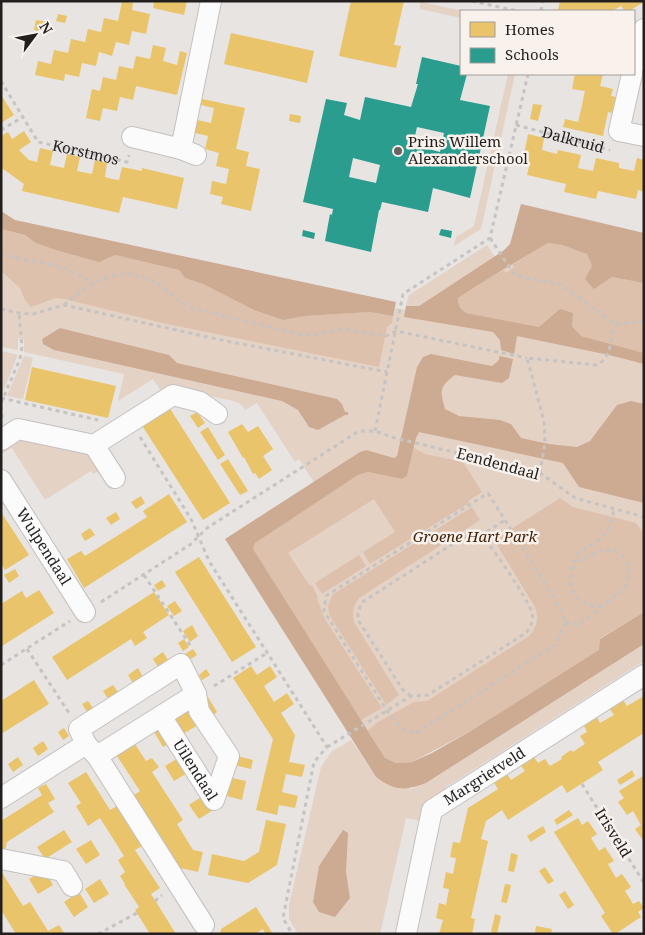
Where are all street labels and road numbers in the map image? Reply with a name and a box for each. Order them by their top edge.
street label: Dalkruid [540,121,606,157]
street label: Korstmos [51,135,121,169]
street label: Eendendaal [455,442,542,484]
street label: Wulpendaal [12,504,76,589]
street label: Uilendaal [169,735,223,804]
street label: Margrietveld [439,742,529,809]
street label: Irisveld [591,804,637,861]

